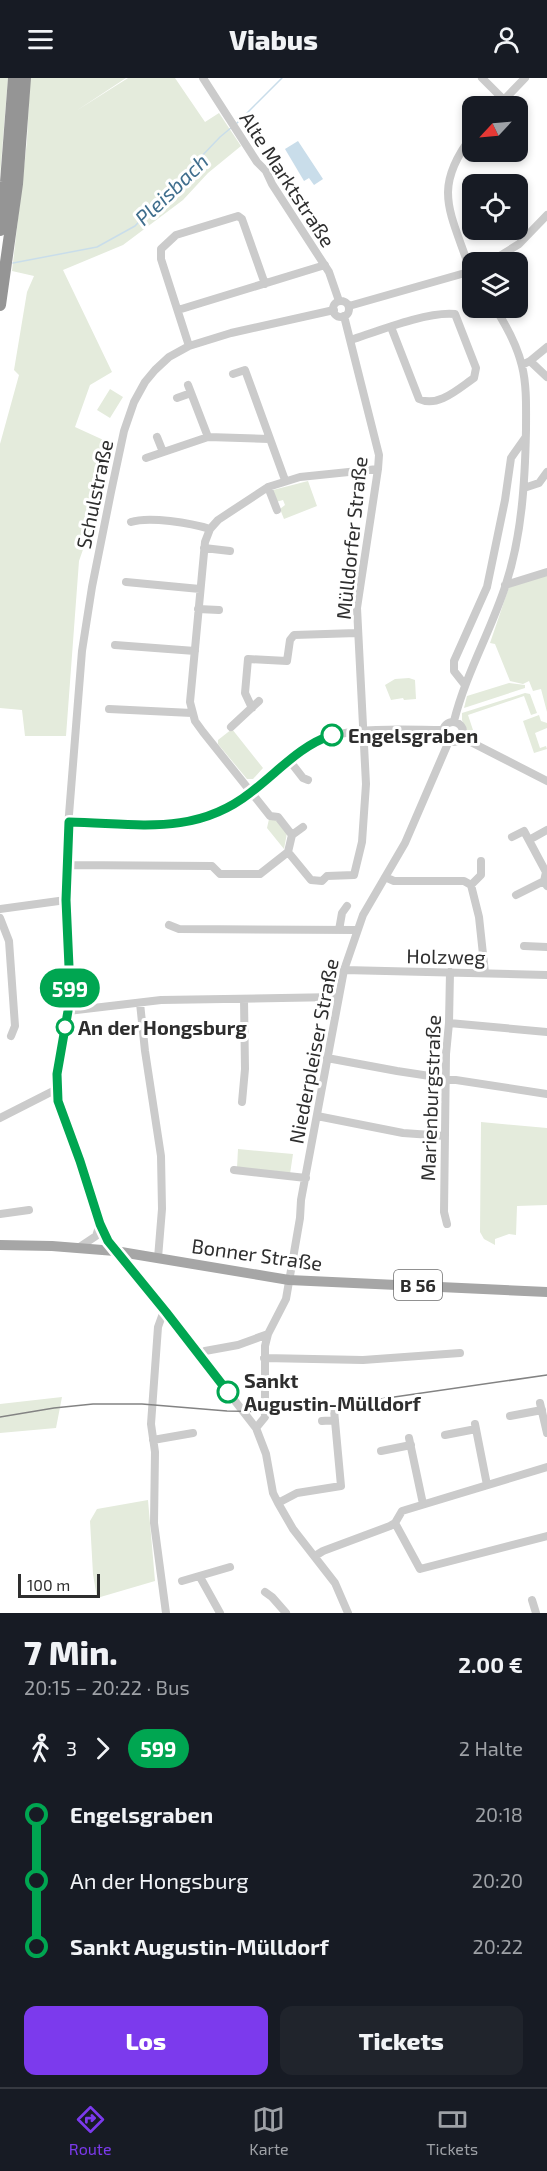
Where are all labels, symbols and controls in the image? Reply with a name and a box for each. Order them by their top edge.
icon: menu [24,23,57,56]
text: Viabus [229,23,318,55]
icon: person [490,23,523,56]
north arrow [462,96,528,162]
map controls [462,96,528,318]
street label: Alte Marktstraße [235,107,341,251]
water label: Pleisbach [129,148,213,230]
button: locate [462,174,528,240]
button: layers [462,252,528,318]
street label: Schulstraße [71,437,117,551]
street label: Mülldorfer Straße [331,455,371,621]
place label: Engelsgraben [348,723,478,747]
marker: Engelsgraben [321,724,343,746]
street label: Holzweg [406,943,486,969]
street label: Niederpleiser Straße [283,956,343,1146]
line badge: 599 [36,968,104,1008]
text: 599 [52,976,88,1001]
street label: Marienburgstraße [415,1014,445,1182]
place label: An der Hongsburg [78,1015,247,1039]
marker: An der Hongsburg [56,1018,74,1036]
street label: Bonner Straße [190,1233,324,1275]
road number: B 56 [394,1270,442,1300]
place label: Sankt Augustin-Mülldorf [244,1368,422,1415]
marker: Sankt Augustin-Mülldorf [217,1381,239,1403]
scale bar [18,1571,100,1598]
text: 100 m [27,1575,70,1594]
text: 7 Min. [24,1632,118,1672]
text: 2.00 € [458,1651,523,1677]
text: 20:15 – 20:22 · Bus [24,1675,190,1699]
icon: walk [24,1732,57,1765]
icon: forward [86,1732,119,1765]
text: 3 [66,1736,77,1760]
text: 599 [140,1736,177,1761]
text: 2 Halte [459,1736,523,1760]
text: Engelsgraben [70,1801,213,1827]
text: 20:18 [475,1802,523,1826]
text: An der Hongsburg [70,1867,249,1893]
text: 20:20 [472,1868,523,1892]
text: Sankt Augustin-Mülldorf [70,1933,329,1959]
text: 20:22 [473,1934,523,1958]
button: Los [24,2006,268,2075]
button: Tickets [280,2006,523,2075]
tab: Route [69,2103,112,2158]
tab: Karte [249,2103,289,2158]
tab: Tickets [426,2103,478,2158]

